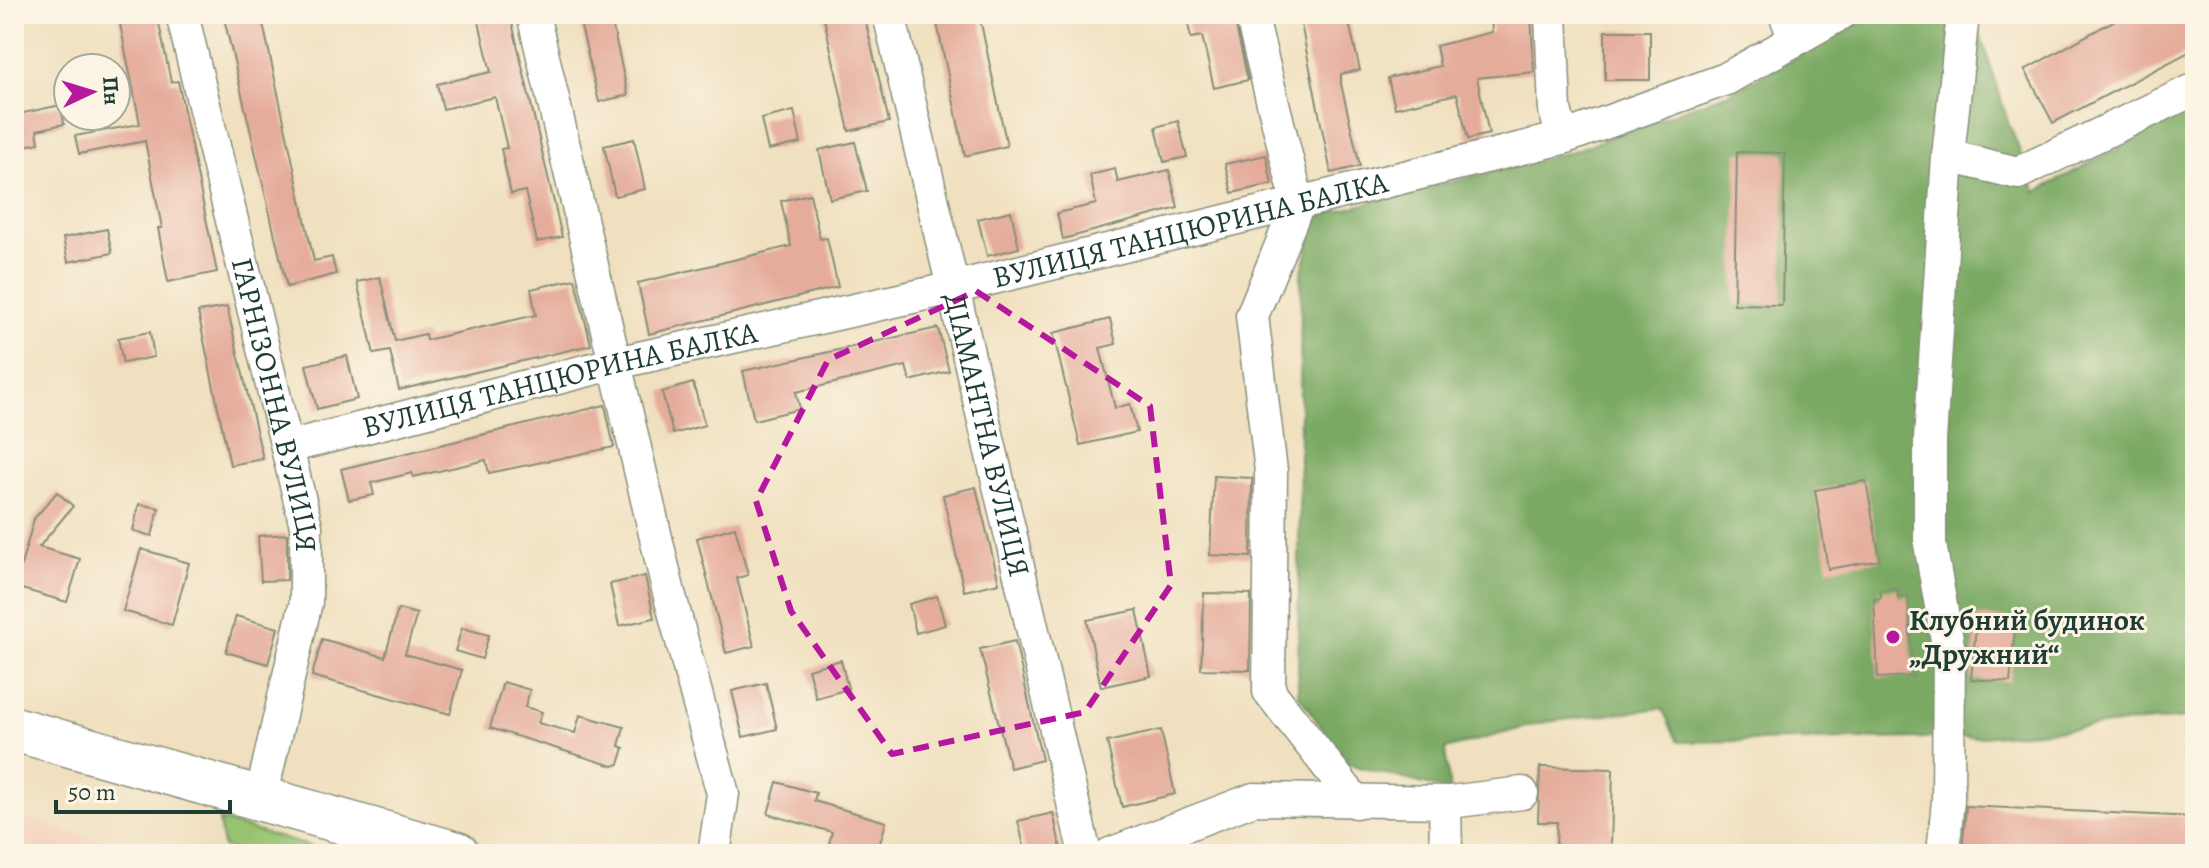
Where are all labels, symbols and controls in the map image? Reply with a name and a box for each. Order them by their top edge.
north arrow [52,52,132,132]
text: Пн [95,75,127,106]
street label: ВУЛИЦЯ ТАНЦЮРИНА БАЛКА [988,162,1392,298]
street label: ГАРНІЗОННА ВУЛИЦЯ [222,253,327,552]
street label: ДІАМАНТНА ВУЛИЦЯ [935,289,1040,581]
street label: ВУЛИЦЯ ТАНЦЮРИНА БАЛКА [358,312,762,447]
place label: Клубний будинок „Дружний“ [1909,600,2145,674]
marker: Клубний будинок „Дружний“ [1884,628,1902,646]
scale bar [56,764,230,814]
text: 50 m [68,776,116,808]

